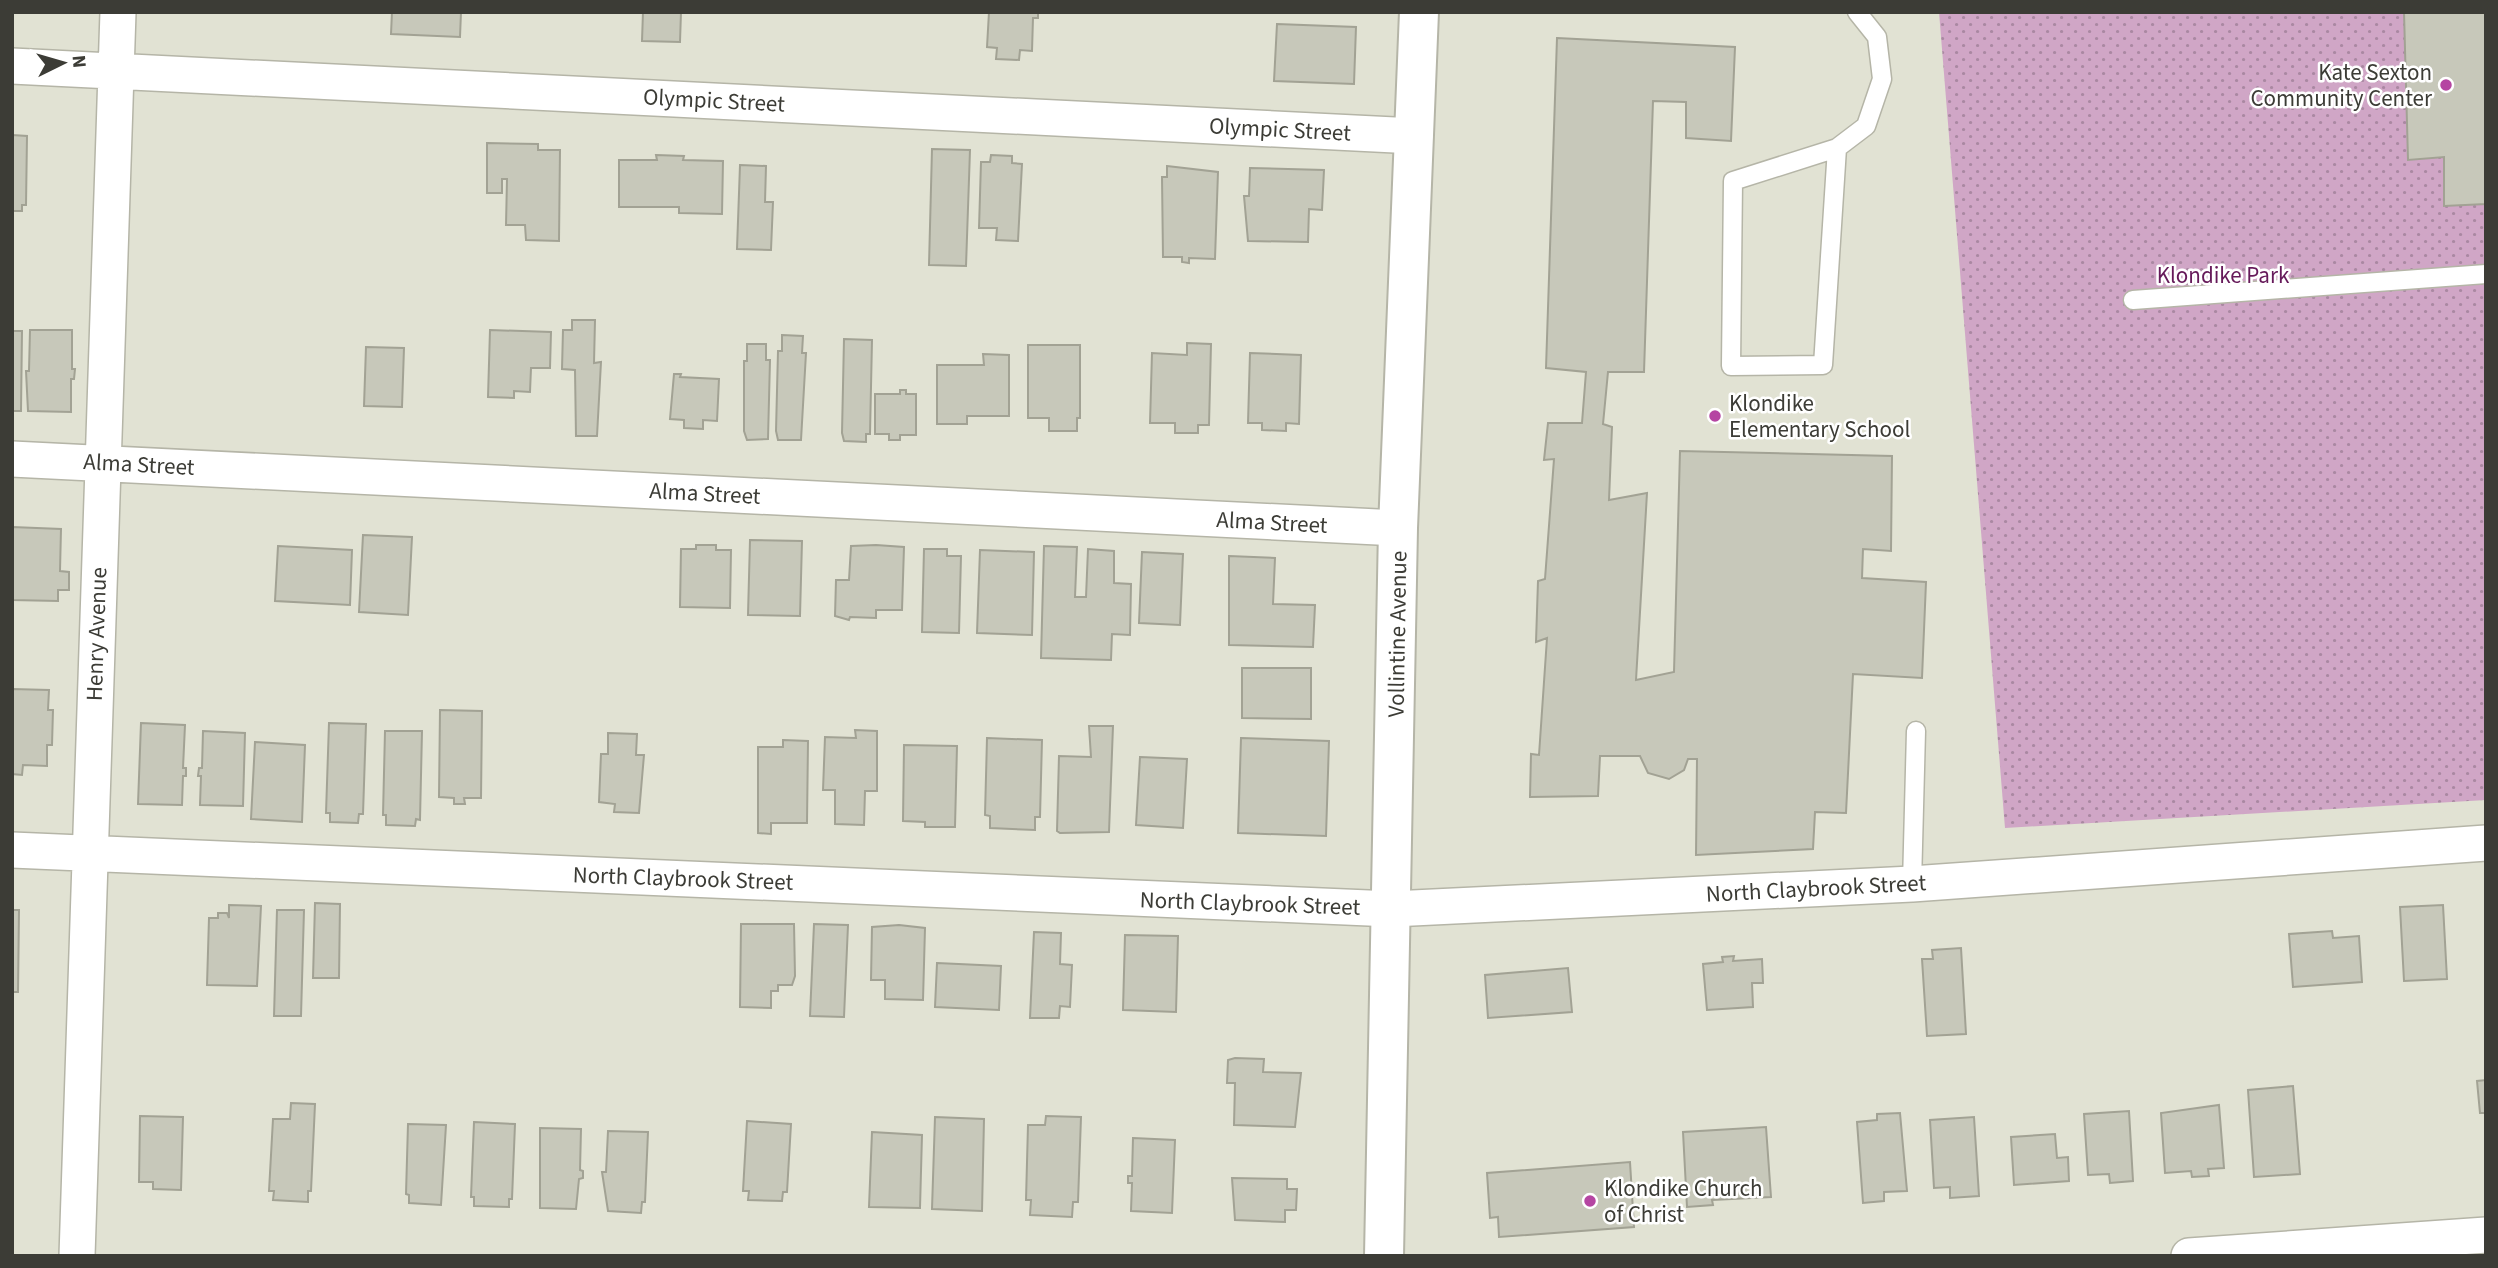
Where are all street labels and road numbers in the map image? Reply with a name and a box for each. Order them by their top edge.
street label: Olympic Street [642,80,786,121]
street label: Olympic Street [1208,109,1352,150]
street label: Alma Street [83,445,196,484]
street label: Alma Street [649,474,762,513]
street label: Alma Street [1216,503,1329,542]
street label: Vollintine Avenue [1380,550,1415,718]
street label: Henry Avenue [78,567,115,701]
street label: North Claybrook Street [572,858,794,899]
street label: North Claybrook Street [1705,866,1927,911]
street label: North Claybrook Street [1139,883,1361,924]

